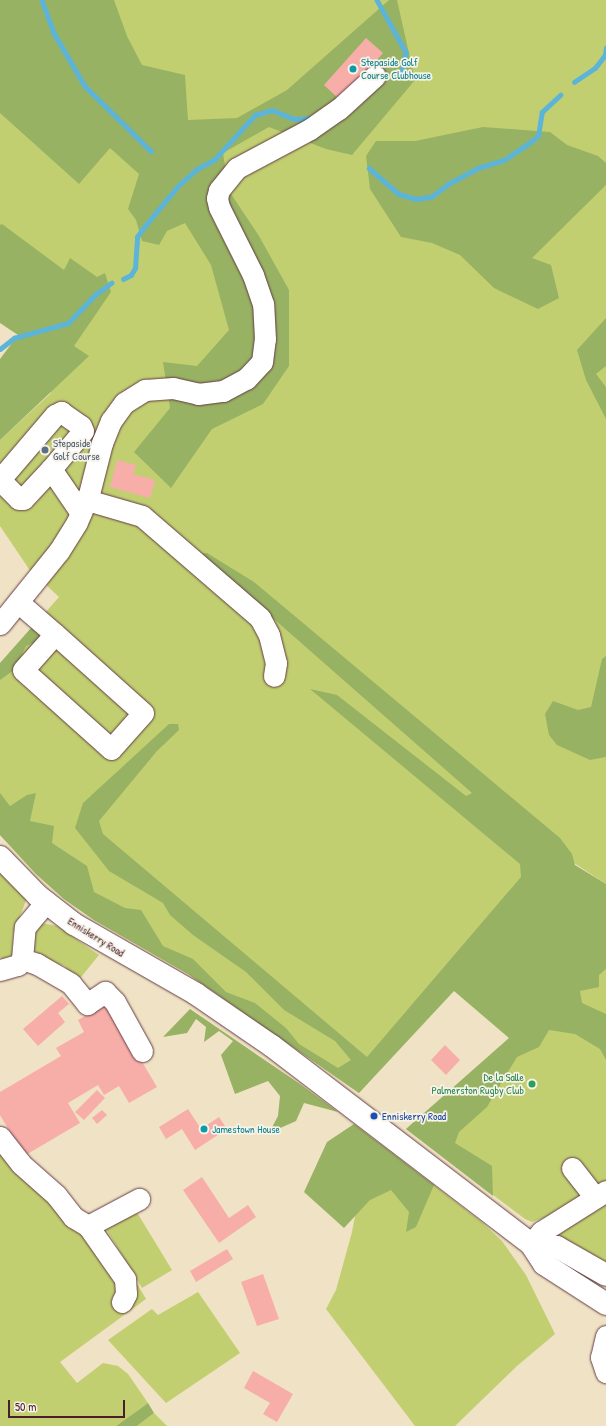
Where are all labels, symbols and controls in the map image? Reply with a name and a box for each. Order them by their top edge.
place label: Stepaside Golf Course Clubhouse [361,56,431,82]
marker: Stepaside Golf Course Clubhouse [348,64,358,74]
place label: Stepaside Golf Course [53,437,100,463]
marker: Stepaside Golf Course [40,445,50,455]
street label: Enniskerry Road [65,914,127,960]
place label: De la Salle Palmerston Rugby Club [432,1071,524,1097]
marker: De la Salle Palmerston Rugby Club [527,1079,537,1089]
place label: Enniskerry Road [382,1109,446,1123]
marker: Enniskerry Road [369,1111,379,1121]
place label: Jamestown House [212,1122,280,1136]
marker: Jamestown House [199,1124,209,1134]
scale bar [10,1392,127,1418]
text: 50 m [15,1398,36,1415]

